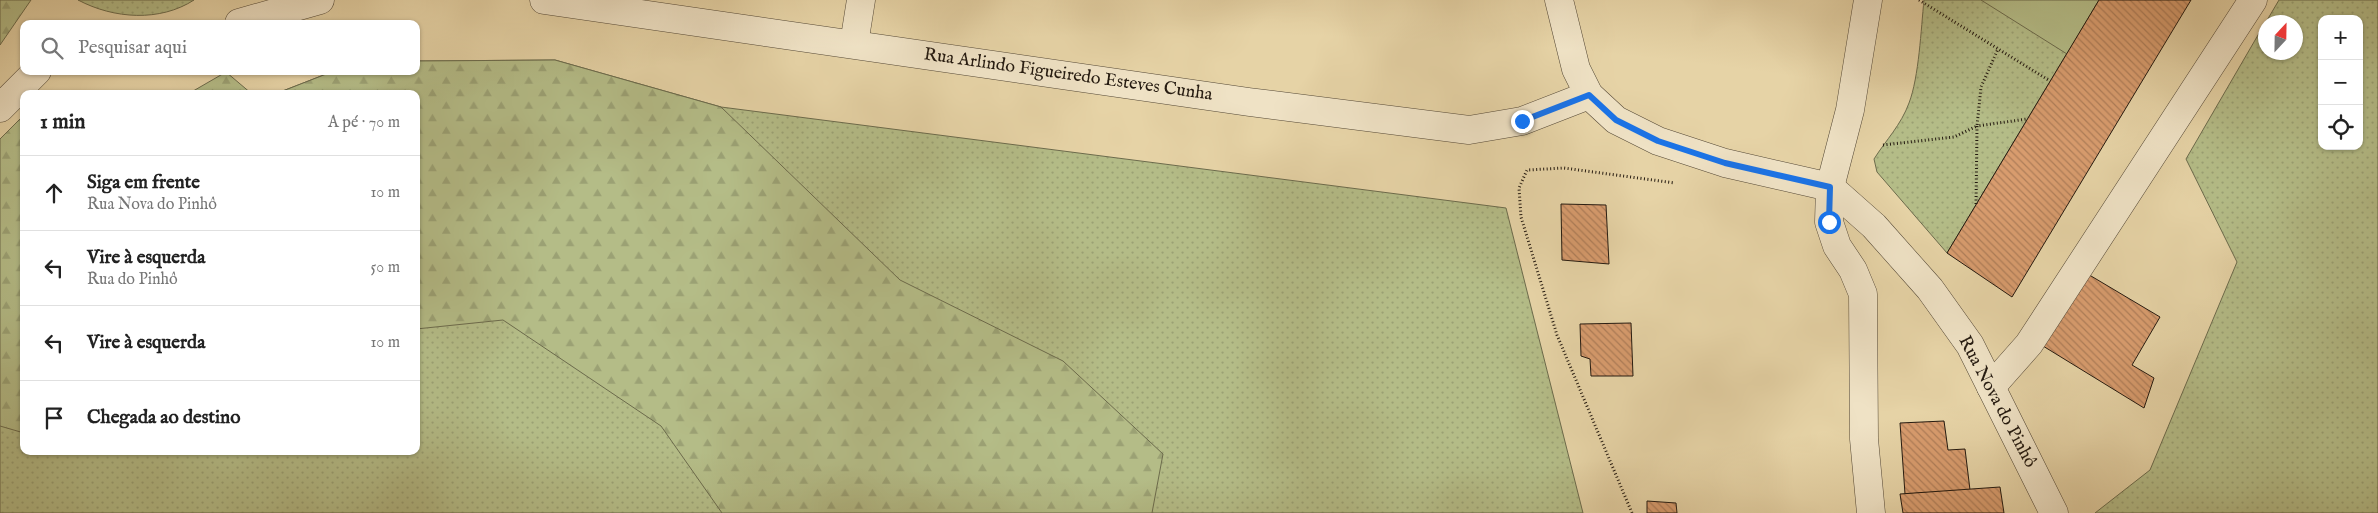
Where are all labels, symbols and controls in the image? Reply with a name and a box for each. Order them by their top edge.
north arrow [2258,15,2303,60]
map controls [2318,15,2363,150]
button: + [2318,15,2363,60]
search box [20,20,420,75]
icon: search [38,34,66,62]
text: Pesquisar aqui [78,36,187,60]
street label: Rua Arlindo Figueiredo Esteves Cunha [922,43,1214,107]
button: − [2318,60,2363,105]
button: locate [2318,105,2363,150]
text: 1 min [40,109,85,136]
route end [1511,110,1534,133]
text: A pé · 70 m [328,113,400,133]
text: Siga em frente [87,171,200,195]
icon: ahead [40,179,68,207]
text: 10 m [370,183,400,203]
text: Rua Nova do Pinhô [87,195,217,215]
route start [1818,211,1841,234]
text: Vire à esquerda [87,246,205,270]
icon: left [40,254,68,282]
text: 50 m [371,258,400,278]
text: Rua do Pinhô [87,270,178,290]
icon: left [40,329,68,357]
text: Vire à esquerda [87,331,205,355]
street label: Rua Nova do Pinhô [1953,332,2042,472]
text: 10 m [370,333,400,353]
icon: arrive [40,404,68,432]
text: Chegada ao destino [87,406,240,430]

